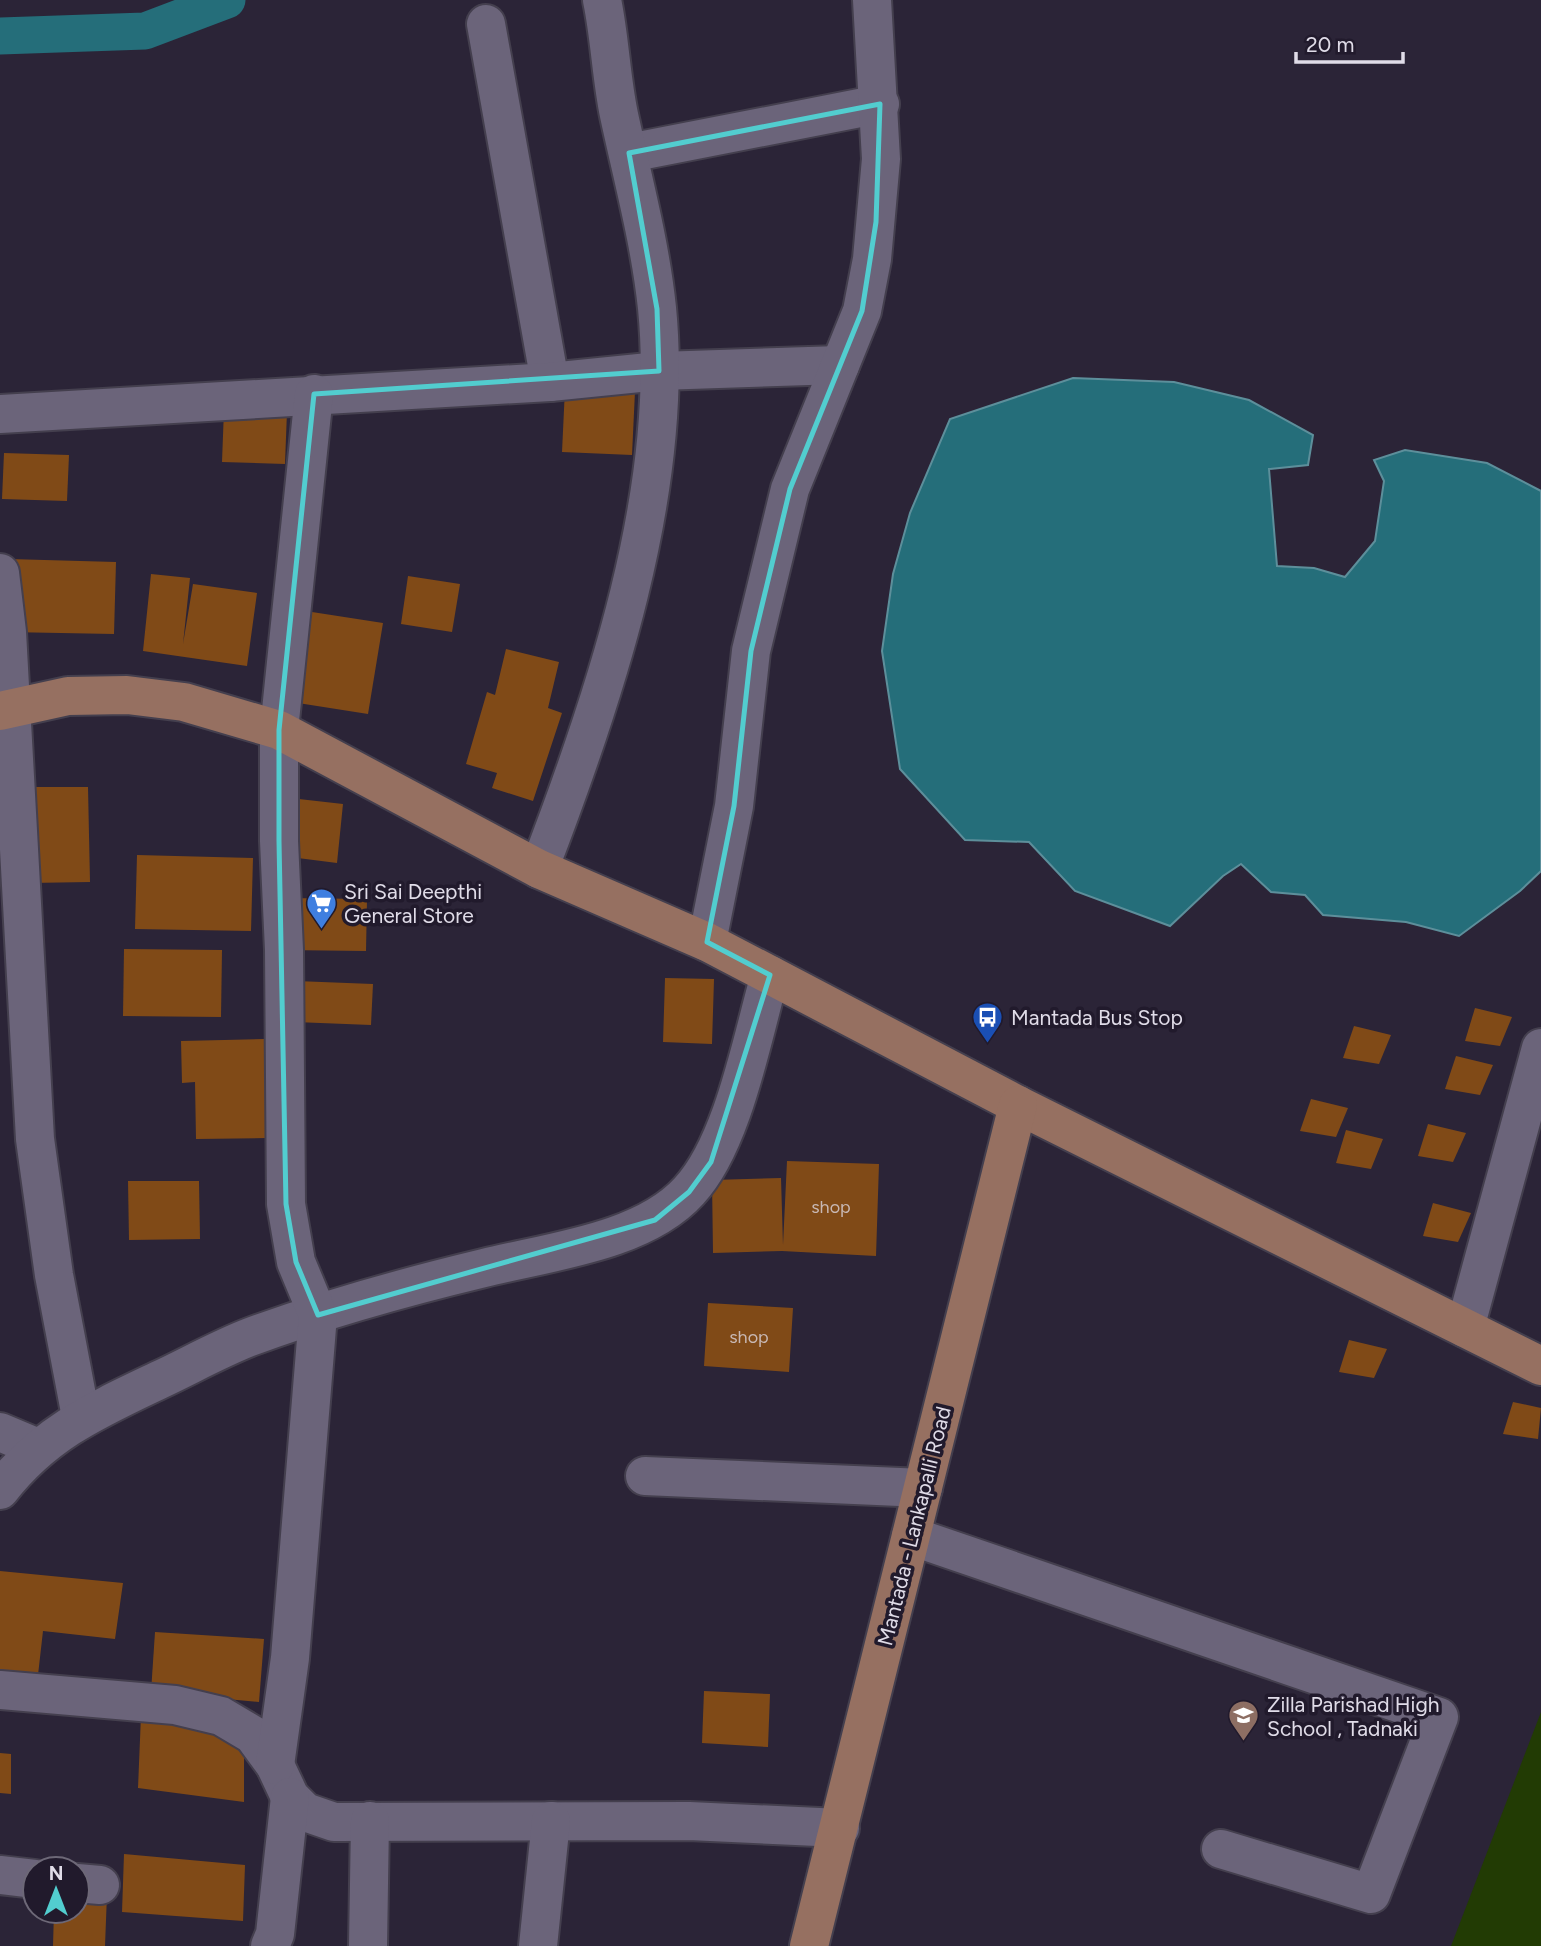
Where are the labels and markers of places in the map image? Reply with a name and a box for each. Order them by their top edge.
place label: Sri Sai Deepthi General Store [344,879,482,928]
supermarket icon: Sri Sai Deepthi General Store [304,886,338,930]
bus stop icon: Mantada Bus Stop [971,1000,1005,1044]
place label: Mantada Bus Stop [1011,1005,1183,1030]
place label: Zilla Parishad High School , Tadnaki [1267,1692,1440,1741]
school or university icon: Zilla Parishad High School , Tadnaki [1227,1699,1261,1743]

